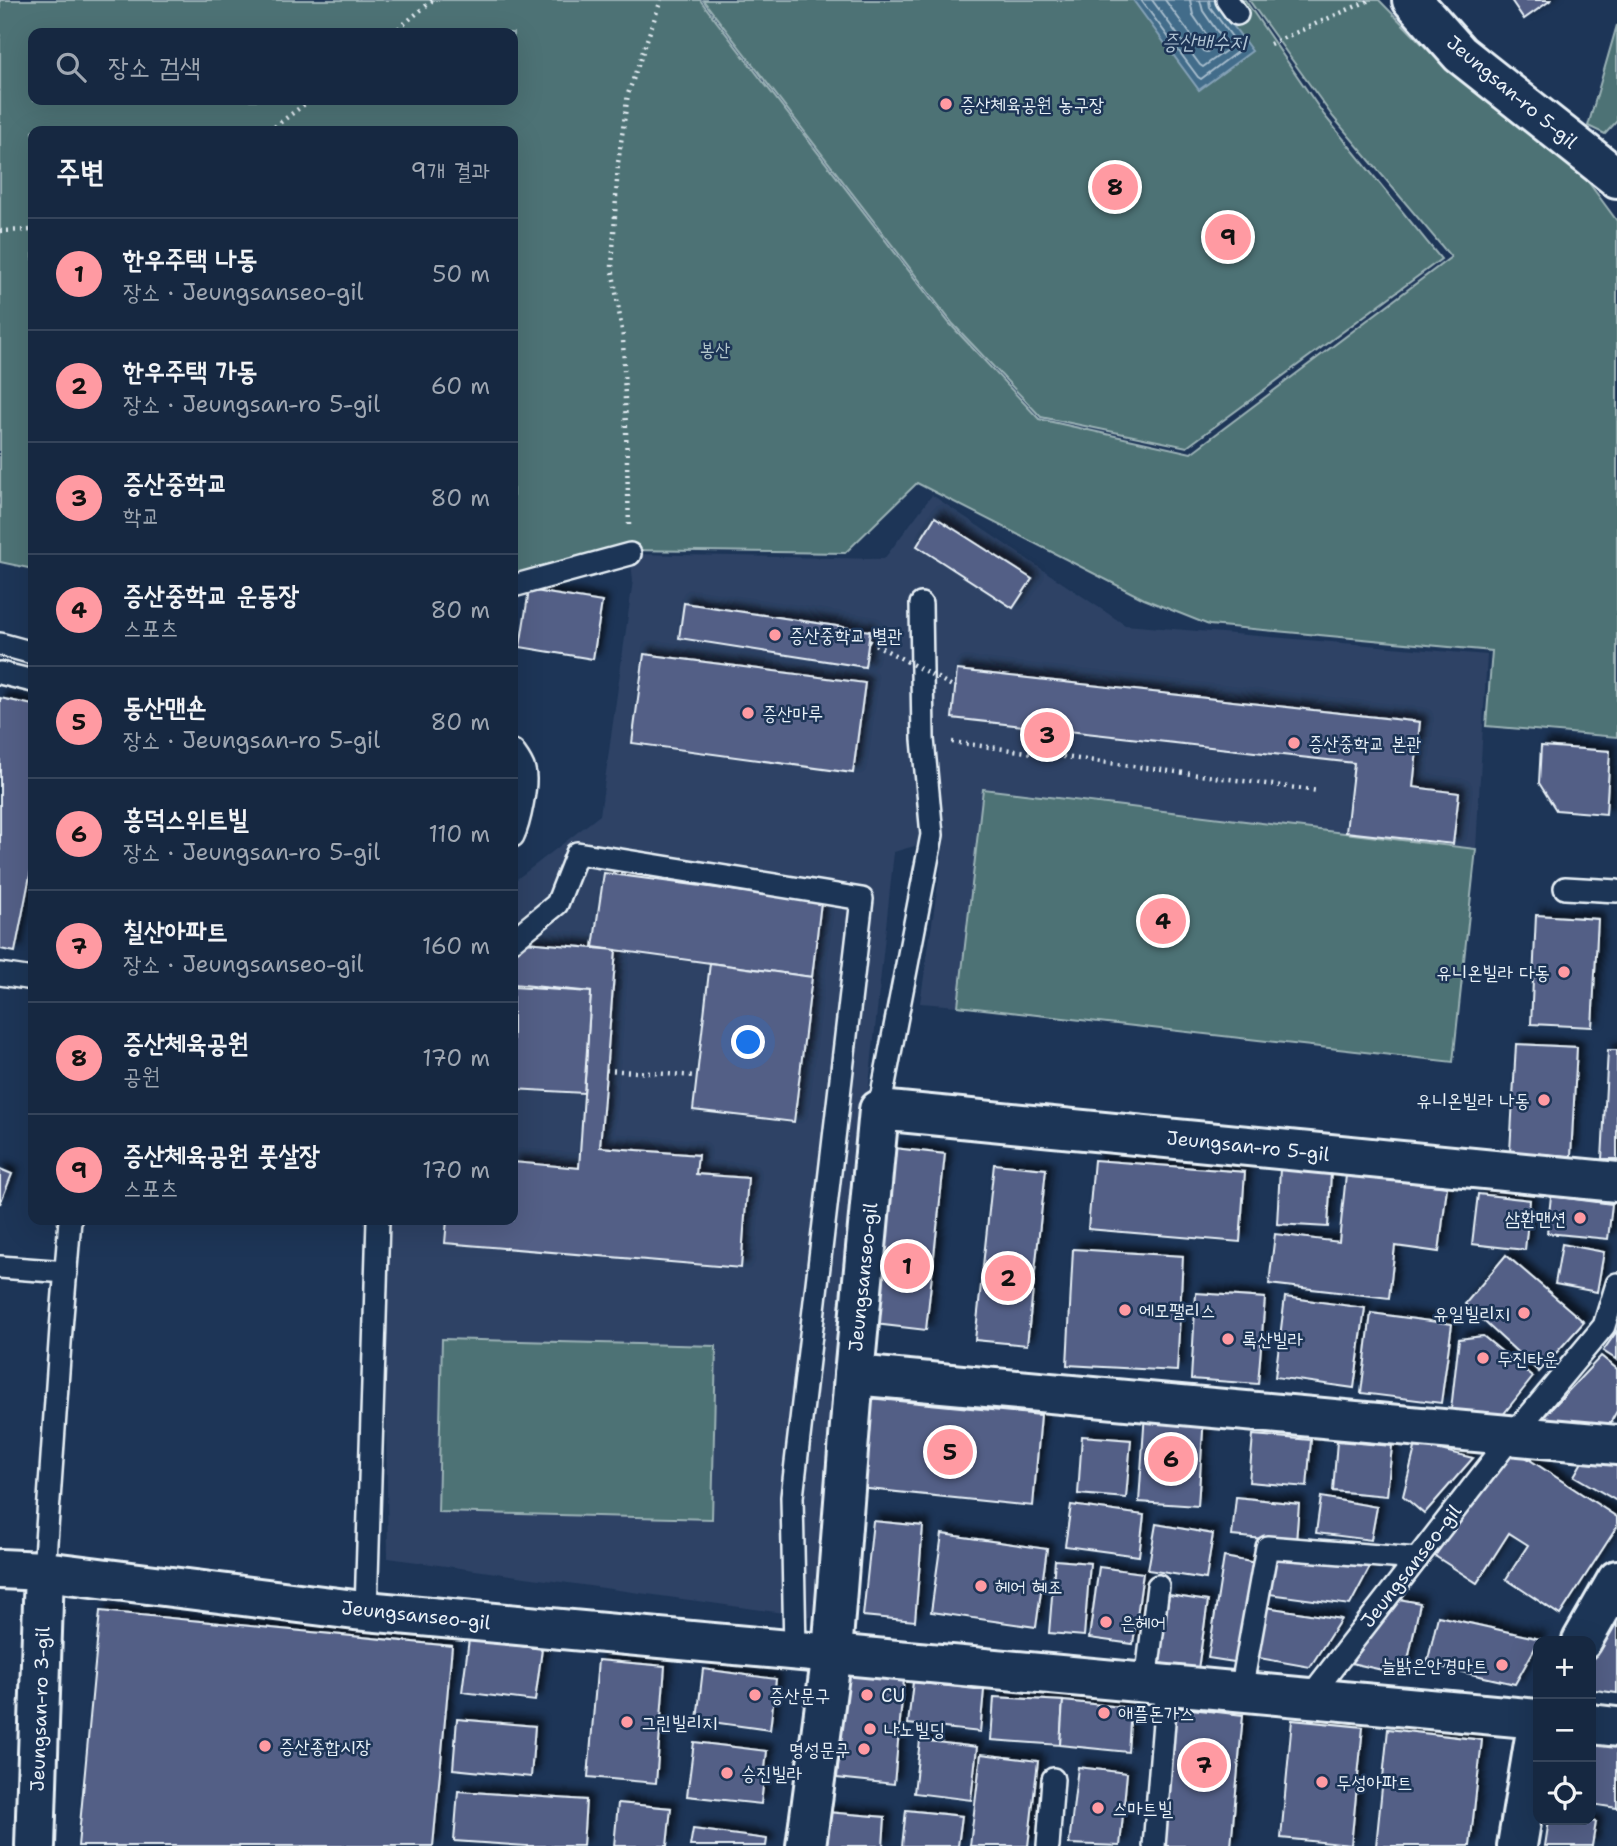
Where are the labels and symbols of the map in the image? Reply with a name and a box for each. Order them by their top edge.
water label: 증산배수지 [1162,28,1248,56]
street label: Jeungsan-ro 5-gil [1441,30,1583,154]
place label: 증산체육공원 농구장 [960,92,1104,117]
marker: 증산체육공원 농구장 [938,96,954,112]
pin: 8 [1092,161,1138,213]
pin: 9 [1205,211,1251,263]
park label: 봉산 [700,337,730,362]
place label: 증산중학교 별관 [789,623,903,648]
marker: 증산중학교 별관 [767,627,783,643]
place label: 증산마루 [762,701,823,726]
marker: 증산마루 [740,705,756,721]
pin: 3 [1024,709,1070,761]
place label: 증산중학교 본관 [1308,731,1422,756]
marker: 증산중학교 본관 [1286,735,1302,751]
pin: 4 [1140,895,1186,947]
place label: 유니온빌라 다동 [1436,960,1550,985]
marker: 유니온빌라 다동 [1556,964,1572,980]
your location [731,1025,765,1059]
place label: 유니온빌라 나동 [1416,1088,1530,1113]
marker: 유니온빌라 나동 [1536,1092,1552,1108]
street label: Jeungsan-ro 5-gil [1165,1125,1331,1167]
street label: Jeungsanseo-gil [843,1201,883,1353]
place label: 삼환맨션 [1505,1206,1566,1231]
marker: 삼환맨션 [1572,1210,1588,1226]
pin: 1 [884,1240,930,1292]
pin: 2 [985,1252,1031,1304]
place label: 에모팰리스 [1139,1298,1215,1323]
place label: 유일빌리지 [1434,1301,1510,1326]
marker: 에모팰리스 [1117,1302,1133,1318]
marker: 유일빌리지 [1516,1305,1532,1321]
place label: 록산빌라 [1242,1327,1304,1352]
marker: 록산빌라 [1220,1331,1236,1347]
place label: 두진타운 [1497,1346,1558,1371]
marker: 두진타운 [1475,1350,1491,1366]
pin: 5 [927,1426,973,1478]
pin: 6 [1148,1433,1194,1485]
street label: Jeungsanseo-gil [1355,1499,1467,1633]
place label: 헤어 혜조 [995,1574,1063,1599]
marker: 헤어 혜조 [973,1578,989,1594]
street label: Jeungsanseo-gil [340,1595,492,1635]
place label: 은헤어 [1120,1610,1166,1635]
marker: 은헤어 [1098,1614,1114,1630]
street label: Jeungsan-ro 3-gil [25,1626,55,1792]
place label: 늘밝은안경마트 [1381,1653,1488,1678]
marker: 늘밝은안경마트 [1494,1657,1510,1673]
place label: 증산문구 [769,1683,830,1708]
place label: CU [881,1683,905,1708]
marker: 증산문구 [747,1687,763,1703]
marker: CU [859,1687,875,1703]
place label: 애플돈가스 [1118,1701,1194,1726]
marker: 애플돈가스 [1096,1705,1112,1721]
place label: 그린빌리지 [641,1710,717,1735]
marker: 그린빌리지 [619,1714,635,1730]
place label: 나노빌딩 [884,1717,945,1742]
marker: 나노빌딩 [862,1721,878,1737]
place label: 증산종합시장 [279,1734,371,1759]
place label: 명성문구 [789,1737,850,1762]
marker: 증산종합시장 [257,1738,273,1754]
pin: 7 [1181,1739,1227,1791]
marker: 명성문구 [856,1741,872,1757]
place label: 승진빌라 [741,1761,803,1786]
marker: 승진빌라 [719,1765,735,1781]
place label: 두성아파트 [1336,1770,1412,1795]
marker: 두성아파트 [1314,1774,1330,1790]
place label: 스마트빌 [1112,1796,1174,1821]
marker: 스마트빌 [1090,1800,1106,1816]

